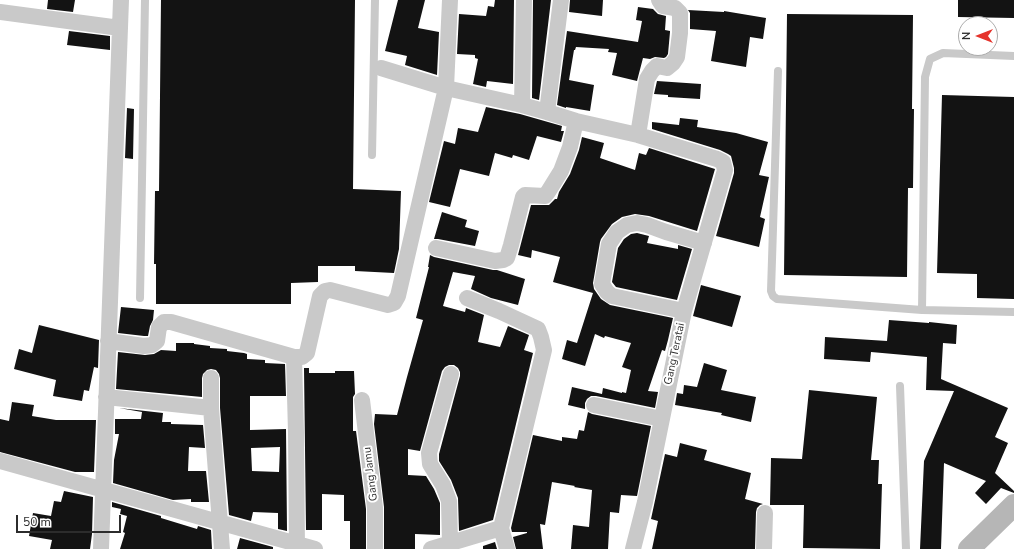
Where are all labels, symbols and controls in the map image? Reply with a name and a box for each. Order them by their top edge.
north arrow [958,16,998,56]
text: N [959,32,974,40]
street label: Gang Teratai [662,322,688,386]
street label: Gang Jamu [361,446,381,502]
scale bar [18,507,123,533]
text: 50 m [23,514,51,530]

